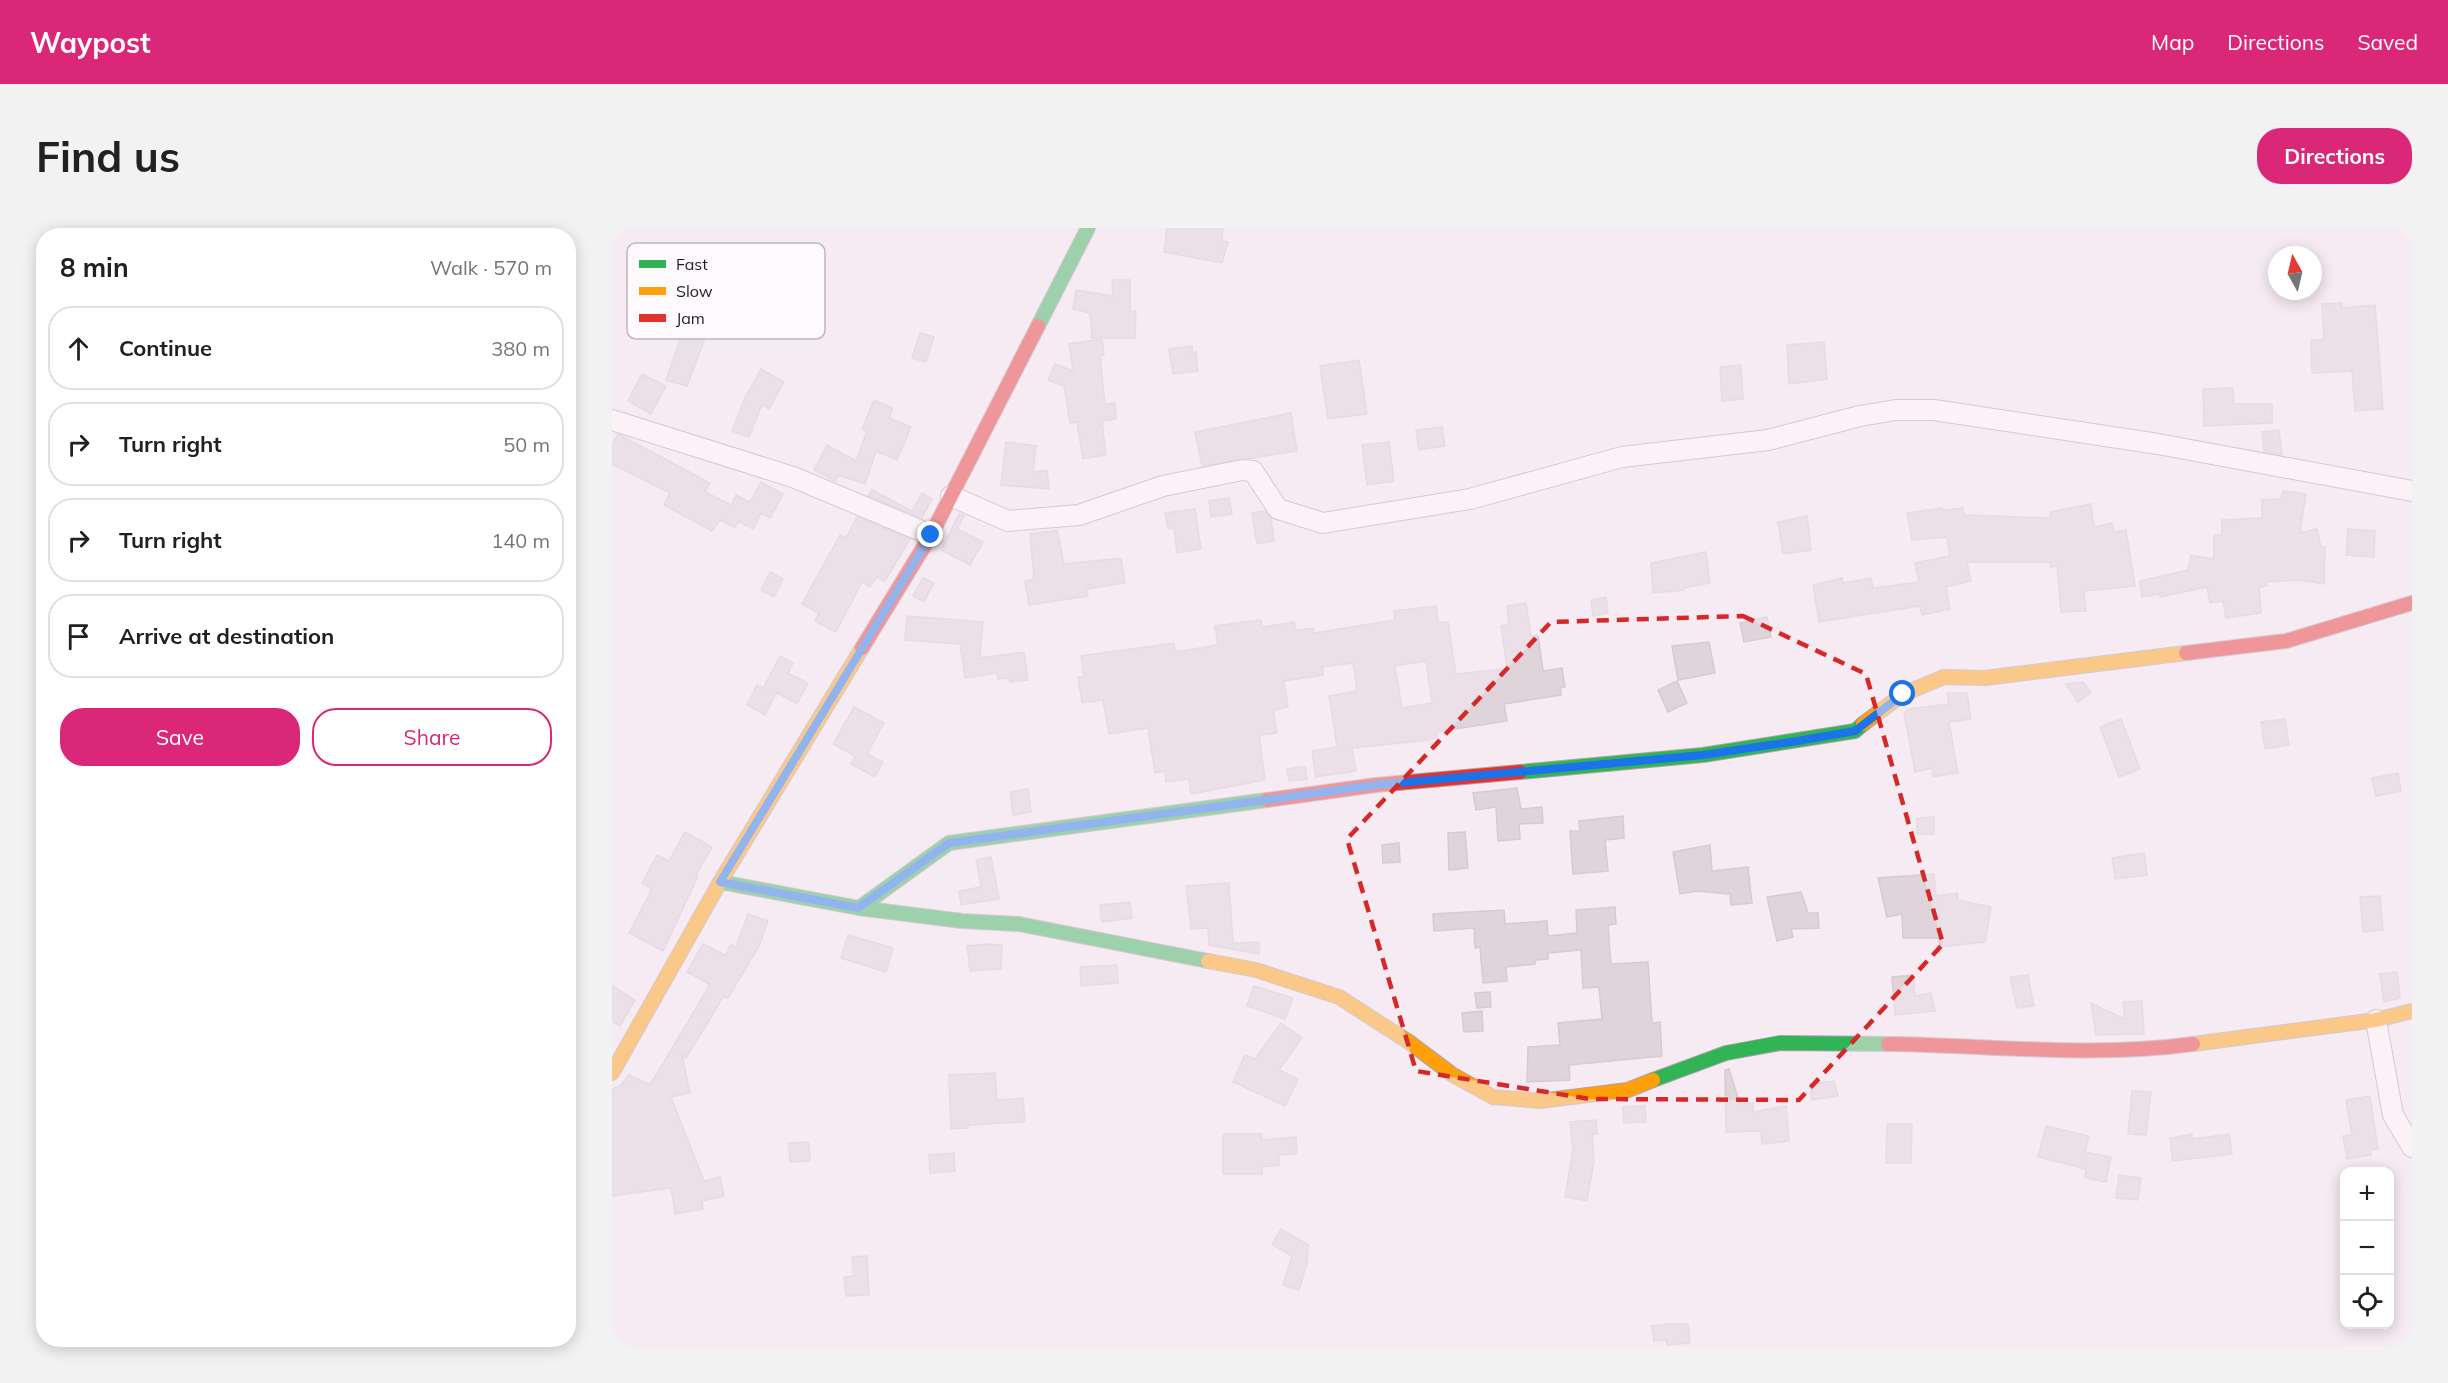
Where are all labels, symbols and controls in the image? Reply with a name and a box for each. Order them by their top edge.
text: Waypost [30,25,151,60]
text: Map [2151,29,2194,55]
text: Directions [2227,29,2324,55]
text: Saved [2357,29,2418,55]
button: Directions [2257,128,2412,184]
text: Find us [36,130,180,183]
legend [627,243,825,339]
north arrow [2268,246,2322,300]
text: 8 min [60,251,129,284]
text: Fast [676,254,708,274]
text: Walk · 570 m [430,255,552,280]
text: Slow [676,281,713,301]
text: Jam [676,308,705,328]
icon: ahead [62,332,95,365]
text: Continue [119,334,212,362]
text: 380 m [491,336,550,361]
icon: right [62,428,95,461]
text: Turn right [119,430,222,458]
text: 50 m [503,432,550,457]
route end [917,521,943,547]
icon: right [62,524,95,557]
text: Turn right [119,526,222,554]
text: 140 m [491,528,550,553]
icon: arrive [62,620,95,653]
text: Arrive at destination [119,622,334,650]
route start [1889,680,1915,706]
button: Save [60,708,300,766]
button: Share [312,708,552,766]
map controls [2340,1167,2394,1329]
button: + [2340,1167,2394,1221]
button: − [2340,1221,2394,1275]
button: locate [2340,1275,2394,1329]

